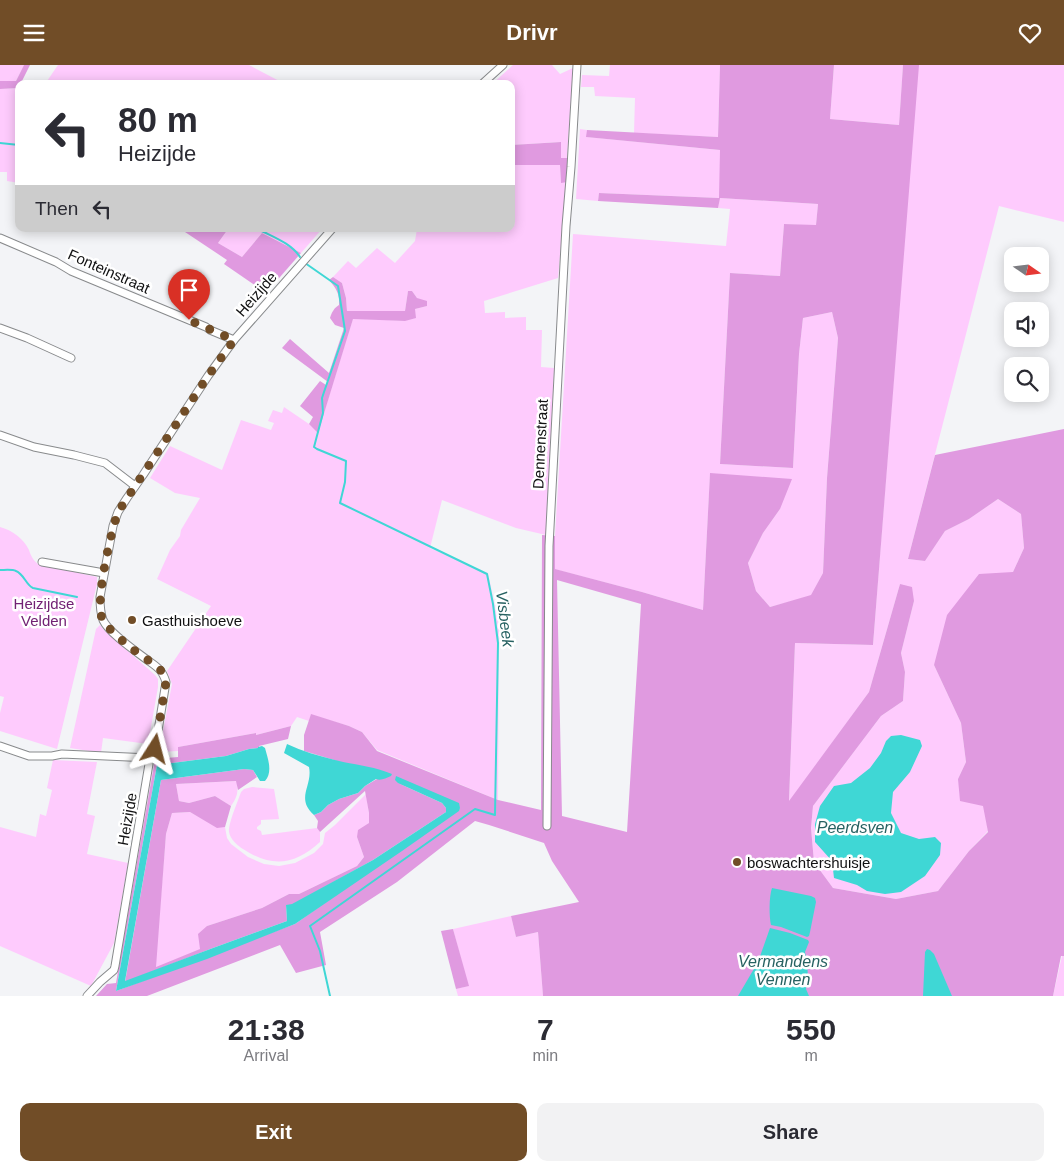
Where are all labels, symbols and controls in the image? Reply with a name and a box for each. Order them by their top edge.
icon: menu [20,19,48,47]
icon: heart [1016,19,1044,47]
text: Drivr [506,20,558,45]
icon: left [35,100,100,165]
text: 80 m [118,100,198,139]
text: Heizijde [118,141,196,166]
icon: left [88,195,116,223]
text: Then [35,198,78,219]
street label: Fonteinstraat [66,245,153,297]
north arrow [1004,247,1049,293]
map controls [1004,247,1049,402]
street label: Heizijde [232,268,280,320]
pin [168,269,210,320]
icon: arrive [175,276,203,304]
button: sound [1004,302,1049,347]
button: search [1004,357,1049,402]
street label: Dennenstraat [529,398,551,489]
water label: Visbeek [493,590,517,649]
park label: Heizijdse Velden [14,595,74,629]
place label: Gasthuishoeve [142,612,242,629]
marker: Gasthuishoeve [126,614,138,626]
position arrow [128,722,180,774]
street label: Heizijde [114,791,140,847]
water label: Peerdsven [817,819,893,836]
place label: boswachtershuisje [747,854,870,871]
marker: boswachtershuisje [731,856,743,868]
water label: Vermandens Vennen [738,953,828,988]
text: 21:38 [228,1013,305,1046]
text: 7 [537,1013,554,1046]
text: 550 [786,1013,836,1046]
text: Arrival [244,1047,289,1064]
text: min [532,1047,558,1064]
text: m [804,1047,818,1064]
button: Exit [20,1103,527,1161]
button: Share [537,1103,1044,1161]

